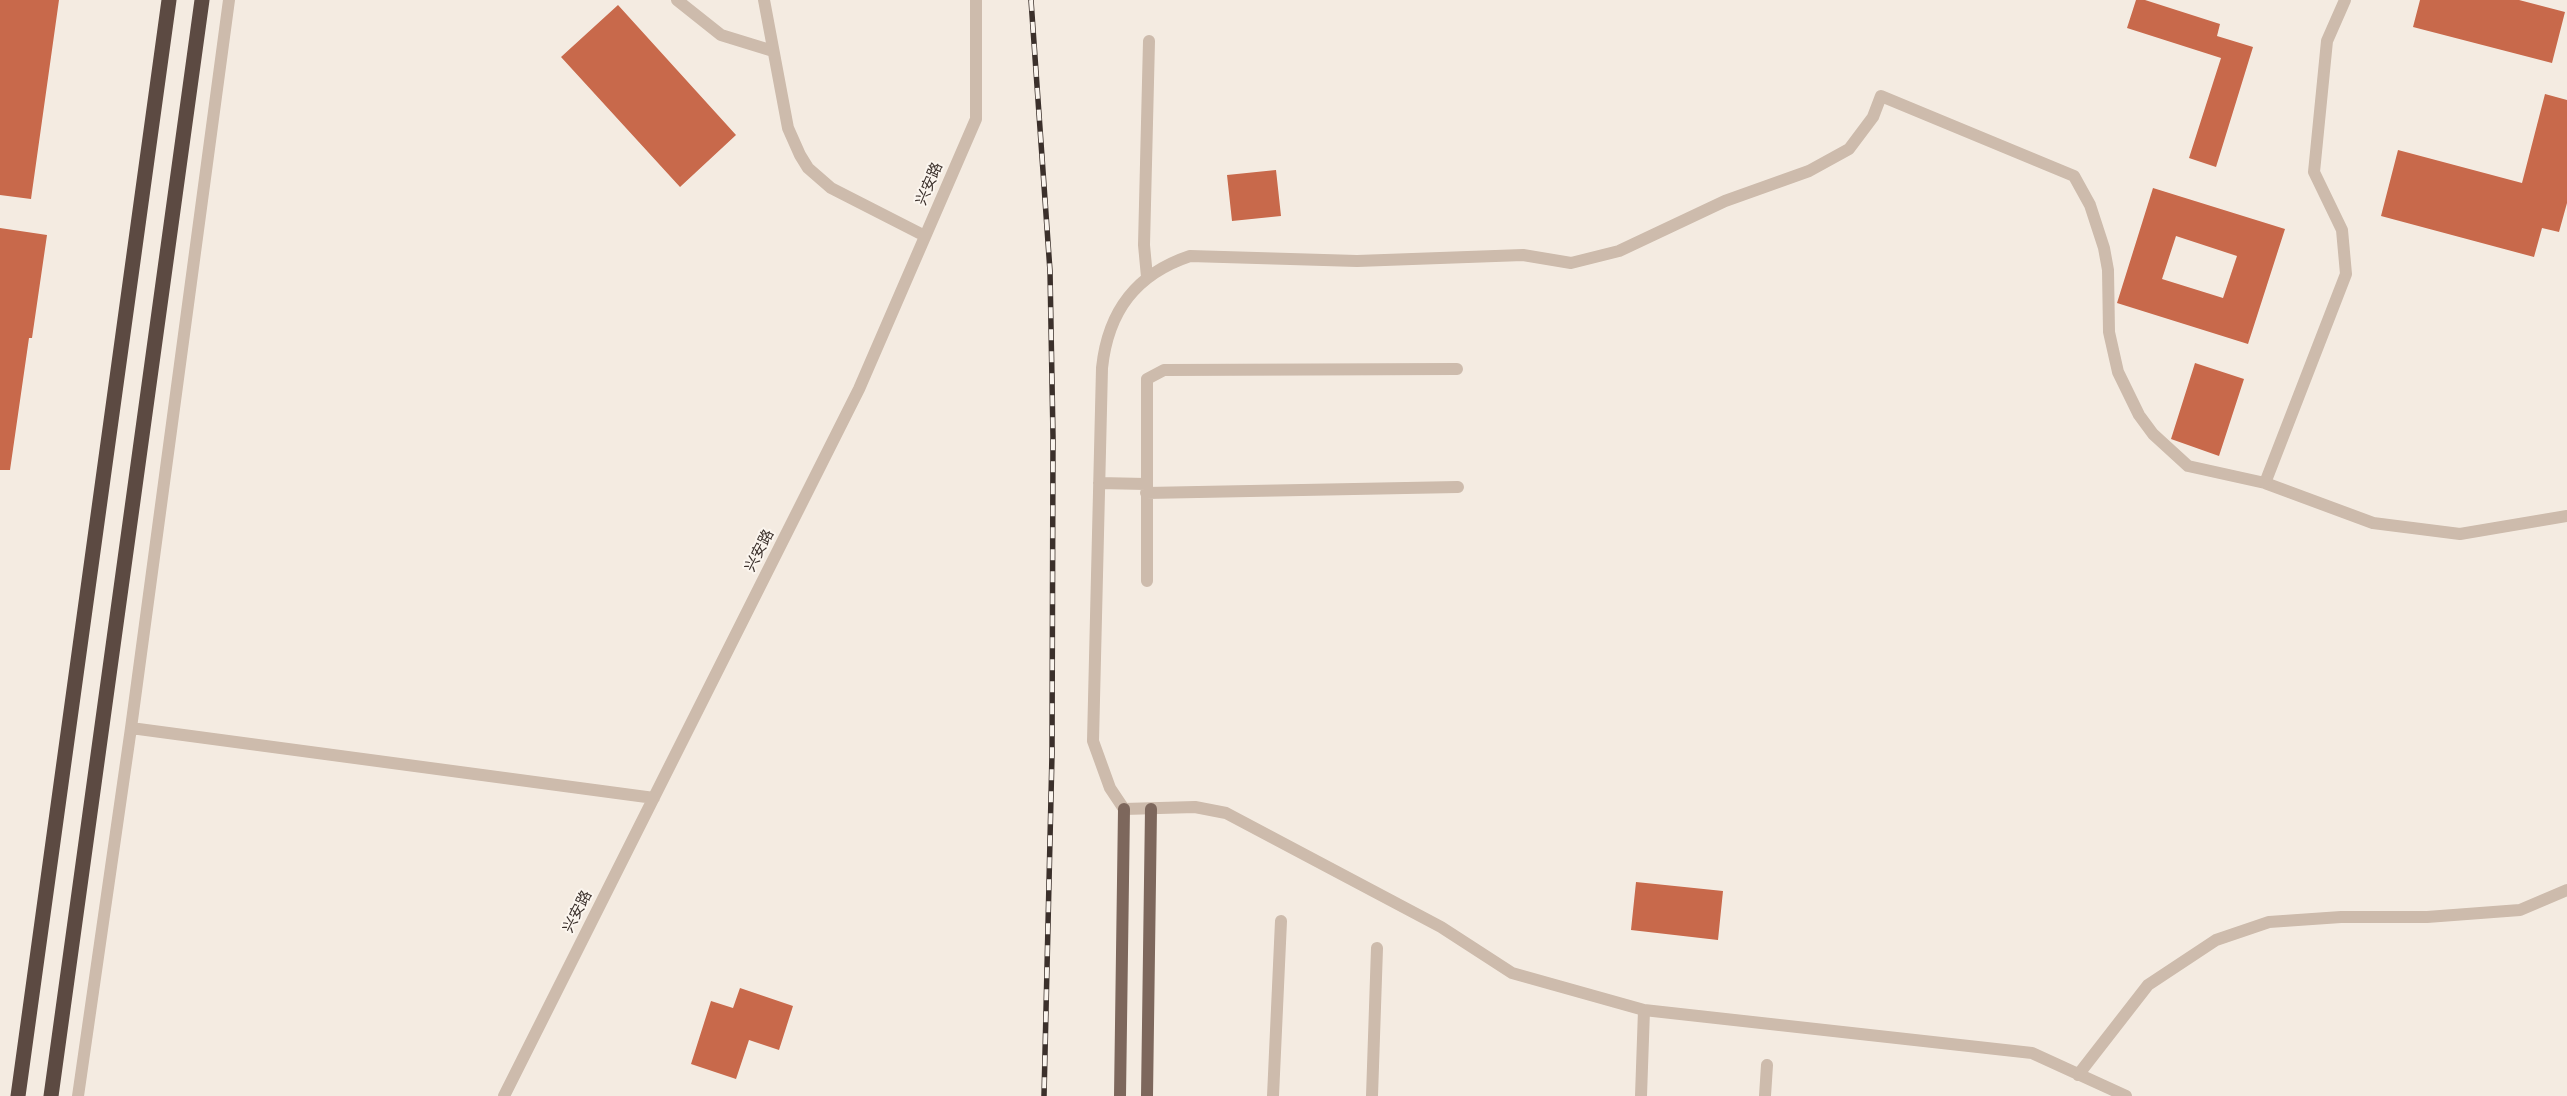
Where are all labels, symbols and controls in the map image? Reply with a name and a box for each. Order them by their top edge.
street label: 兴安路 [913,160,947,208]
street label: 兴安路 [742,527,778,575]
street label: 兴安路 [560,888,596,936]

